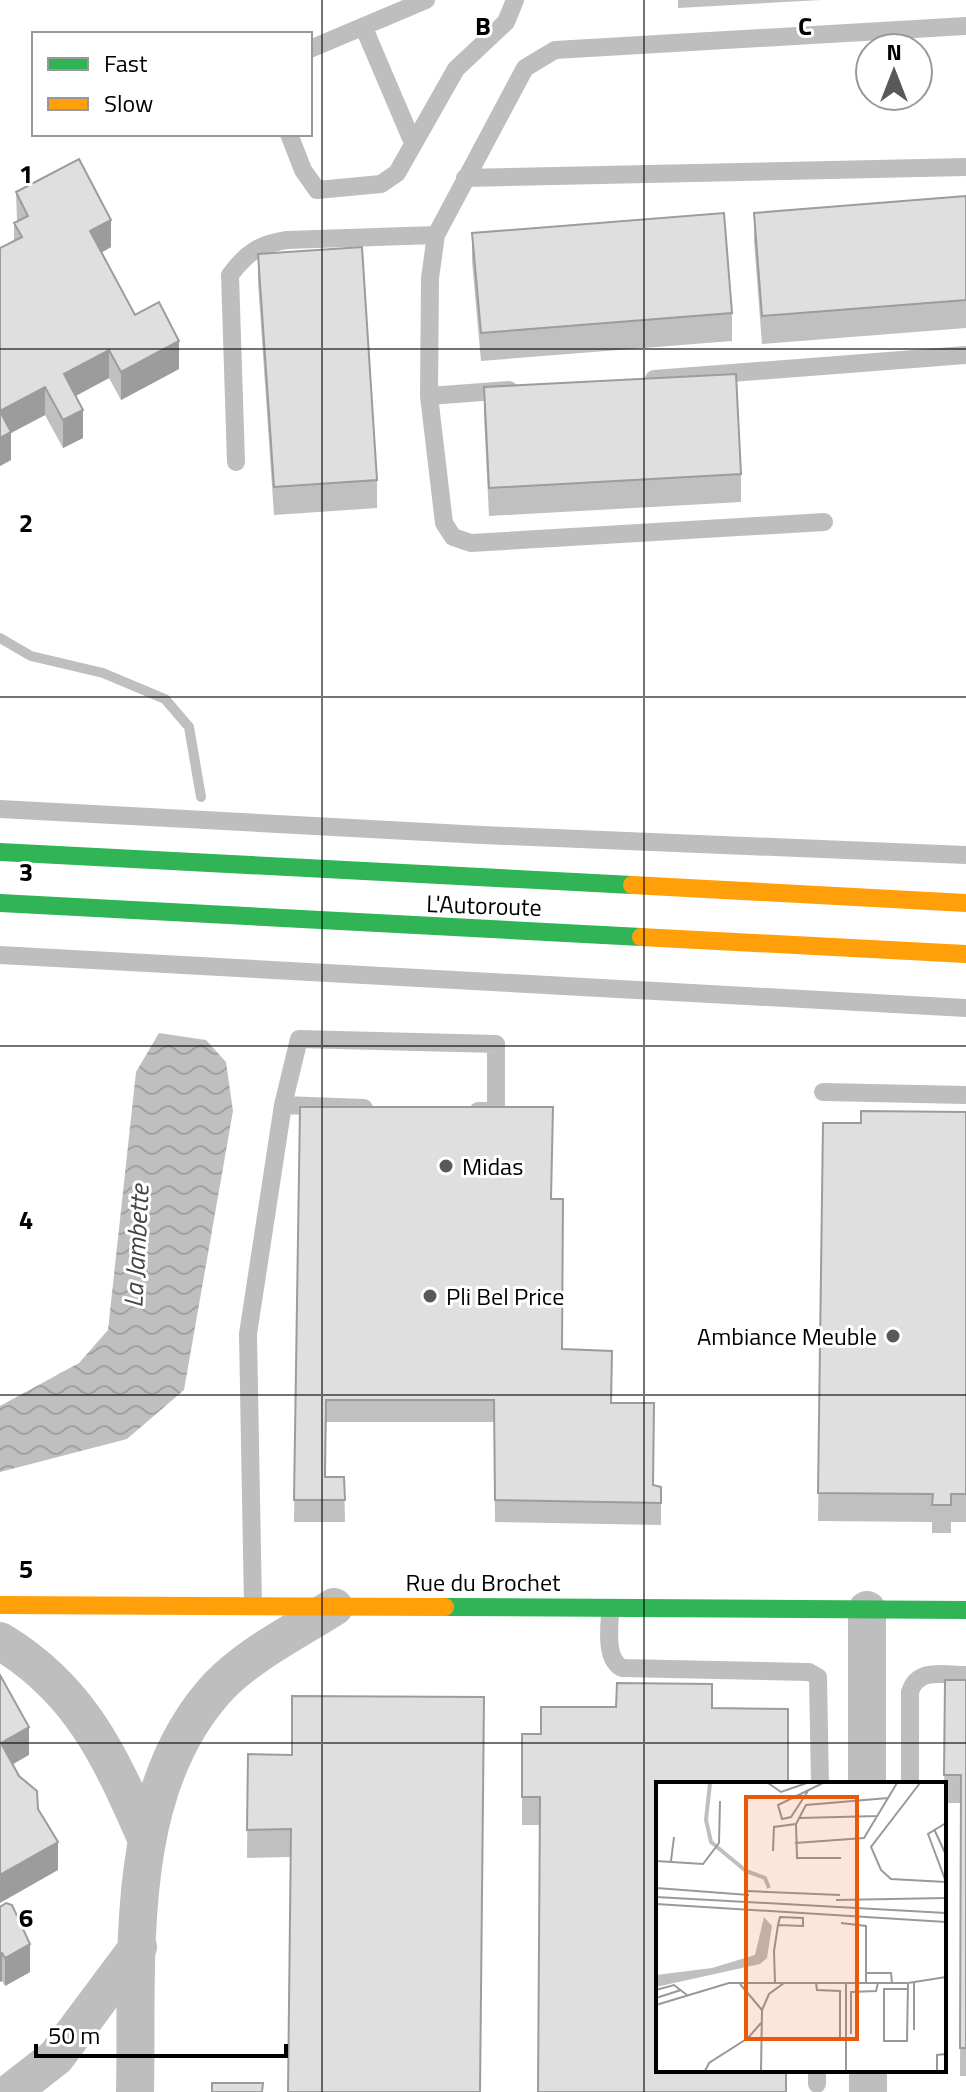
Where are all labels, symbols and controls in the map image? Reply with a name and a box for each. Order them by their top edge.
text: B [475,6,491,45]
text: C [798,6,812,45]
legend [32,32,312,136]
north arrow [854,32,934,112]
text: N [886,35,902,69]
text: Fast [104,45,148,81]
text: Slow [104,85,153,121]
text: 1 [19,154,33,193]
text: 2 [19,503,33,542]
text: 3 [19,852,33,891]
street label: L'Autoroute [426,885,542,925]
place label: Midas [462,1148,523,1184]
marker: Midas [437,1157,455,1175]
water label: La Jambette [113,1181,159,1309]
text: 4 [19,1200,33,1239]
place label: Pli Bel Price [446,1278,564,1314]
marker: Pli Bel Price [421,1287,439,1305]
place label: Ambiance Meuble [697,1318,877,1354]
marker: Ambiance Meuble [884,1327,902,1345]
text: 5 [19,1549,33,1588]
street label: Rue du Brochet [406,1564,561,1600]
inset map [656,1782,946,2072]
text: 6 [19,1898,33,1937]
scale bar [36,2008,286,2058]
text: 50 m [48,2017,100,2053]

